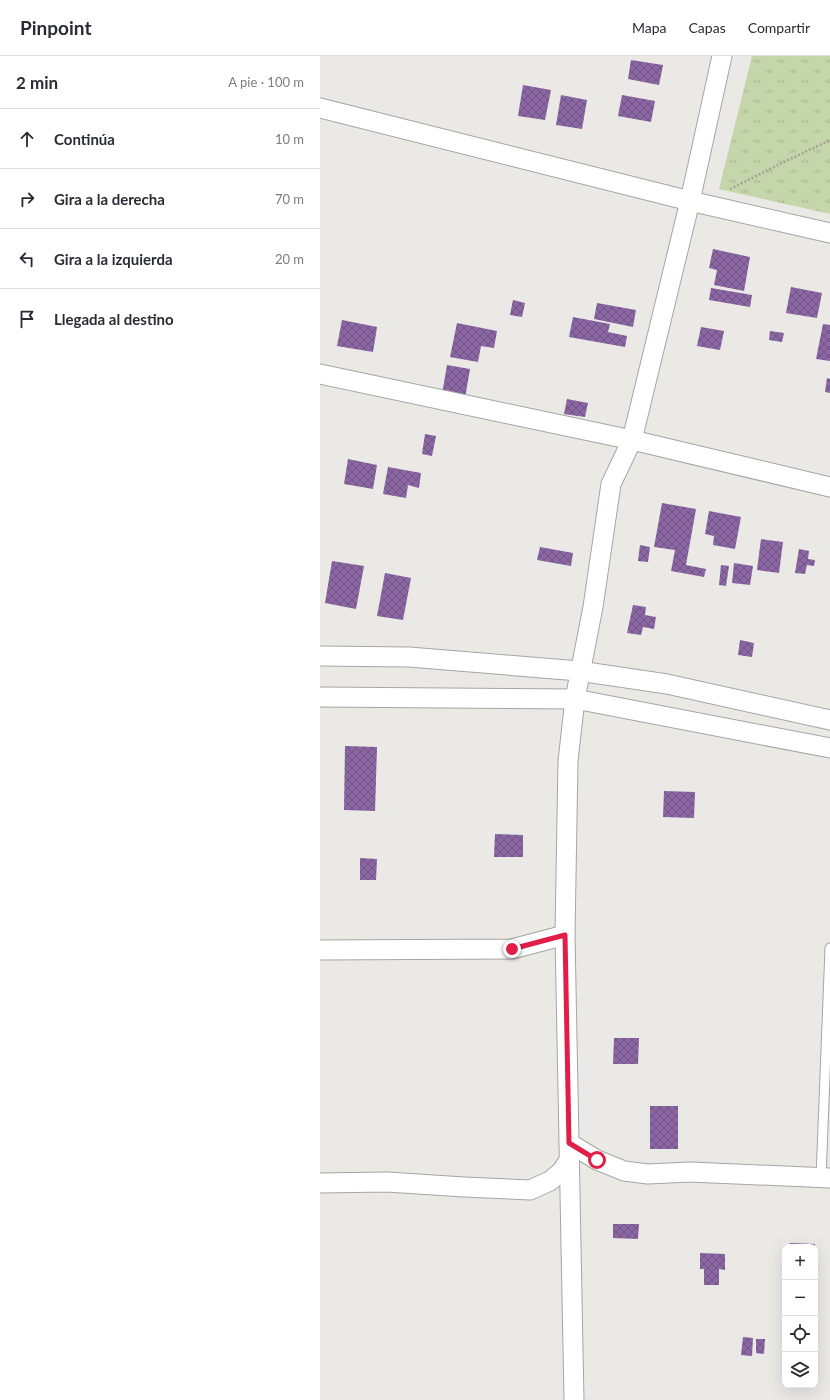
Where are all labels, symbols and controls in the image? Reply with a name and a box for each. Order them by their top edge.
text: Pinpoint [20,16,91,39]
text: Mapa [632,19,667,36]
text: Capas [689,19,726,36]
text: Compartir [748,19,810,36]
text: 2 min [16,72,58,93]
text: A pie · 100 m [228,74,304,90]
icon: ahead [16,128,38,150]
text: Continúa [54,130,115,148]
text: 10 m [275,131,304,147]
icon: right [16,188,38,210]
text: Gira a la derecha [54,190,165,208]
text: 70 m [275,191,304,207]
icon: left [16,248,38,270]
text: Gira a la izquierda [54,250,173,268]
text: 20 m [275,251,304,267]
icon: arrive [16,308,38,330]
text: Llegada al destino [54,310,174,328]
route end [503,940,521,958]
route start [588,1151,606,1169]
map controls [782,1244,818,1388]
button: + [782,1244,818,1280]
button: − [782,1280,818,1316]
button: locate [782,1316,818,1352]
button: layers [782,1352,818,1388]

